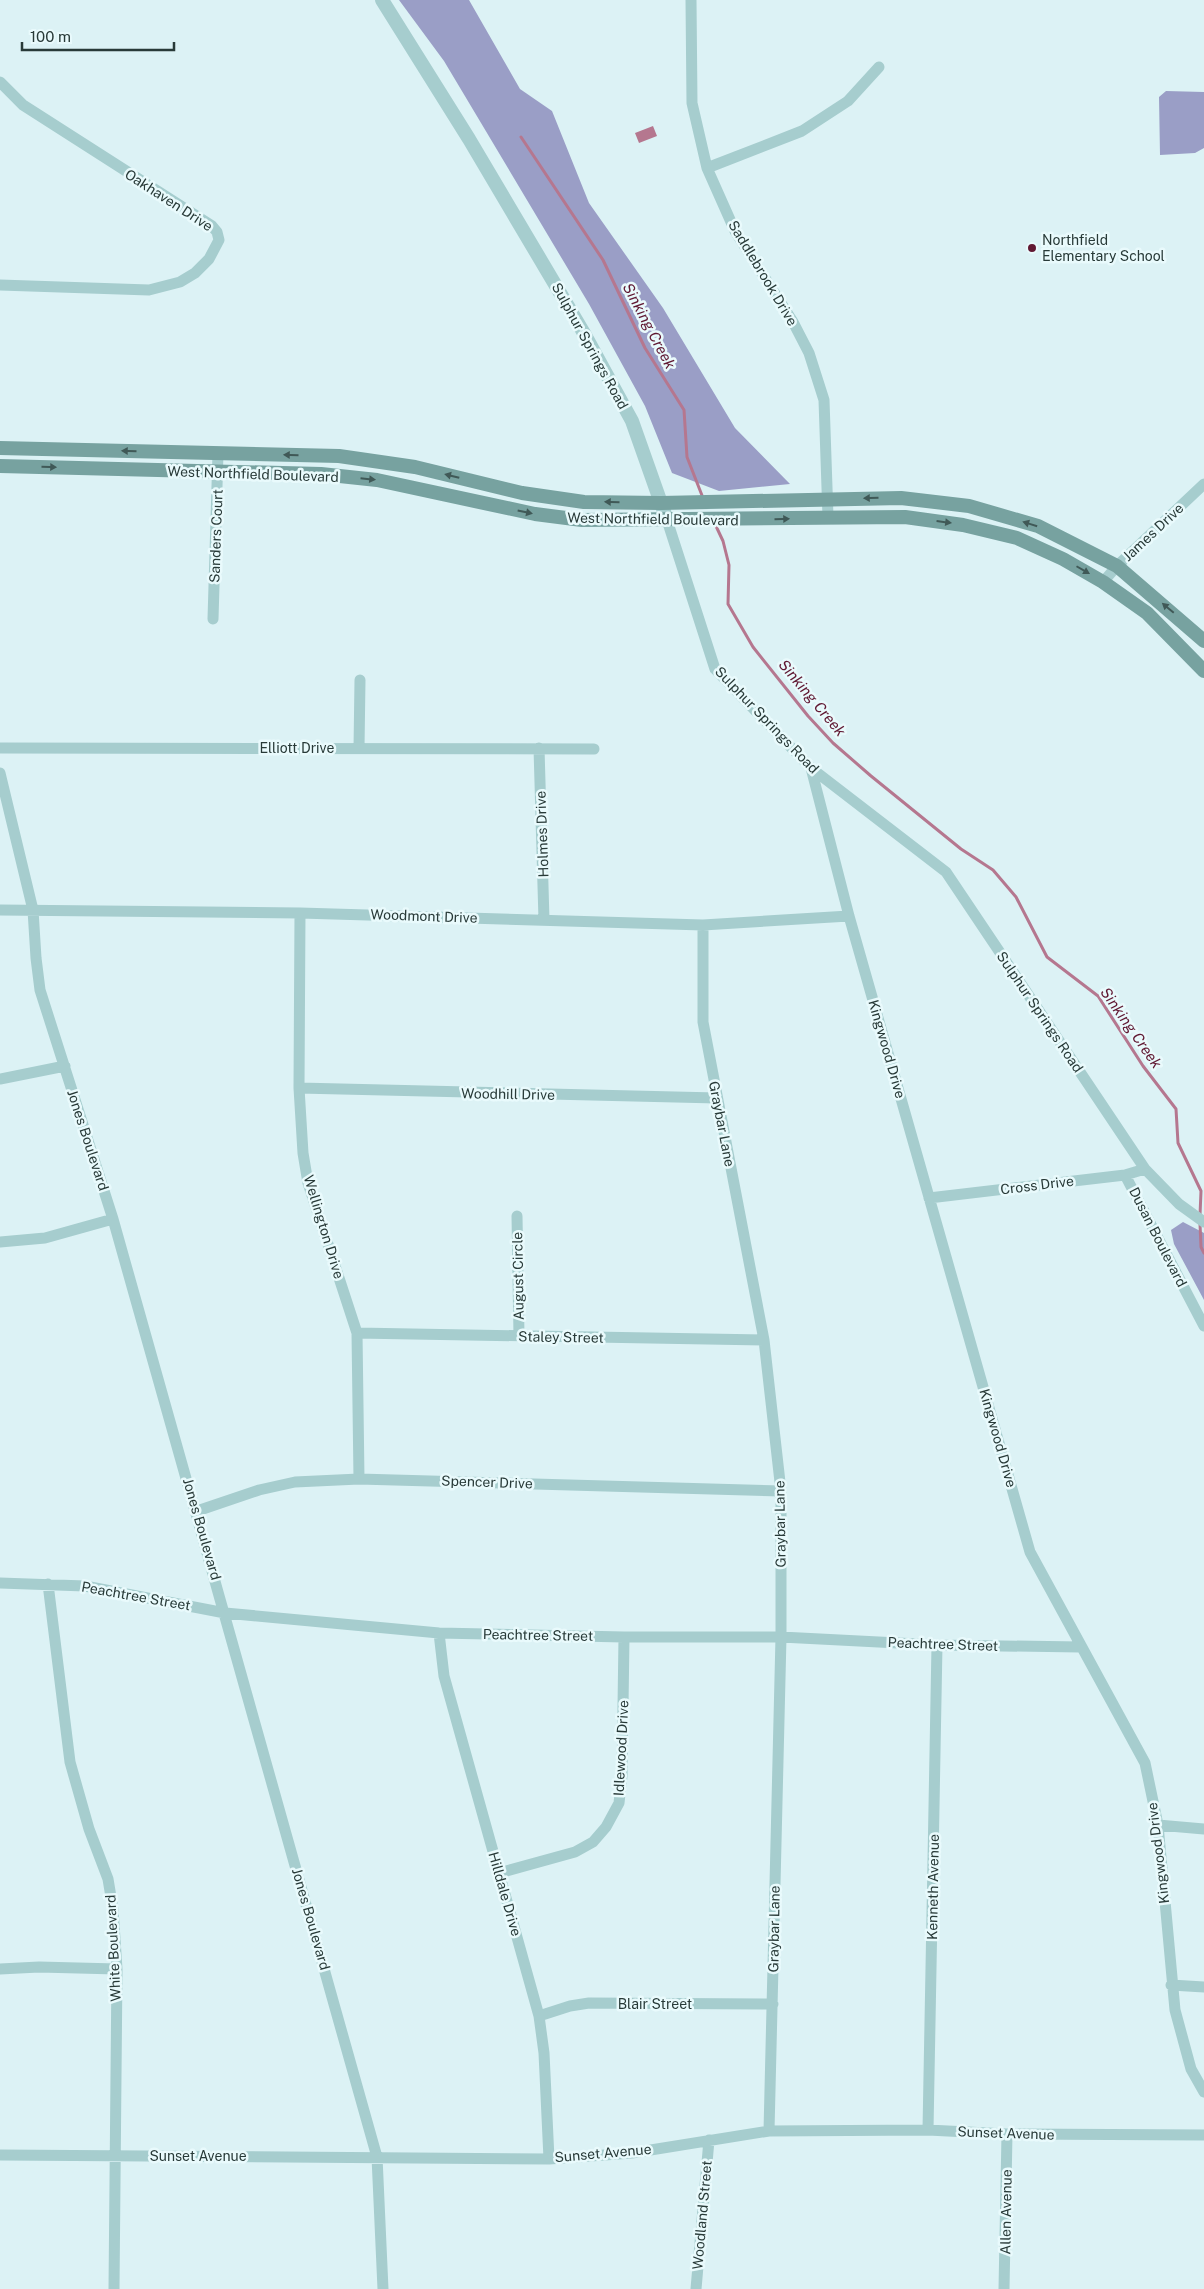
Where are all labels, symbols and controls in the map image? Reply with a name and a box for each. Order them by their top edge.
scale bar [22,20,175,52]
text: 100 m [30,28,71,45]
street label: Oakhaven Drive [122,166,216,234]
street label: Saddlebrook Drive [725,217,801,329]
place label: Northfield Elementary School [1042,232,1165,264]
marker: Northfield Elementary School [1026,242,1038,254]
street label: Sulphur Springs Road [549,280,631,412]
water label: Sinking Creek [620,280,680,372]
one-way arrow [121,447,137,455]
one-way arrow [283,451,299,459]
street label: West Northfield Boulevard [167,463,339,485]
one-way arrow [41,464,57,472]
one-way arrow [444,472,459,480]
one-way arrow [361,475,377,483]
street label: Sanders Court [206,489,226,583]
one-way arrow [863,494,879,502]
one-way arrow [604,498,620,506]
street label: James Drive [1119,500,1187,564]
one-way arrow [517,509,533,517]
street label: West Northfield Boulevard [567,510,739,528]
one-way arrow [775,514,791,522]
one-way arrow [937,518,953,526]
one-way arrow [1023,519,1038,527]
one-way arrow [1076,566,1090,575]
one-way arrow [1162,603,1174,614]
water label: Sinking Creek [775,656,850,740]
street label: Sulphur Springs Road [712,663,822,777]
street label: Elliott Drive [260,740,334,756]
street label: Holmes Drive [532,790,552,878]
street label: Woodmont Drive [370,906,478,926]
street label: Sulphur Springs Road [994,949,1086,1075]
water label: Sinking Creek [1097,984,1166,1072]
street label: Kingwood Drive [865,998,909,1100]
street label: Graybar Lane [706,1080,738,1168]
street label: Woodhill Drive [461,1085,555,1103]
street label: Jones Boulevard [64,1087,112,1193]
street label: Wellington Drive [301,1173,347,1281]
street label: Cross Drive [999,1173,1075,1197]
street label: Dusan Boulevard [1126,1184,1190,1290]
street label: August Circle [509,1232,527,1320]
street label: Staley Street [518,1328,604,1346]
street label: Kingwood Drive [976,1387,1020,1489]
street label: Spencer Drive [441,1472,533,1492]
street label: Jones Boulevard [180,1476,224,1582]
street label: Graybar Lane [771,1480,789,1568]
street label: Peachtree Street [80,1579,192,1613]
street label: Peachtree Street [483,1626,593,1644]
street label: Peachtree Street [887,1634,999,1654]
street label: Idlewood Drive [611,1700,632,1796]
street label: Kingwood Drive [1144,1801,1172,1904]
street label: Kenneth Avenue [924,1834,942,1940]
street label: Hilldale Drive [485,1850,525,1938]
street label: Jones Boulevard [289,1866,333,1972]
street label: Graybar Lane [765,1885,783,1973]
street label: White Boulevard [102,1894,124,2002]
street label: Blair Street [618,1996,692,2012]
street label: Sunset Avenue [957,2123,1055,2143]
street label: Sunset Avenue [554,2141,652,2165]
street label: Sunset Avenue [149,2148,247,2164]
street label: Woodland Street [689,2160,715,2270]
street label: Allen Avenue [997,2169,1015,2255]

